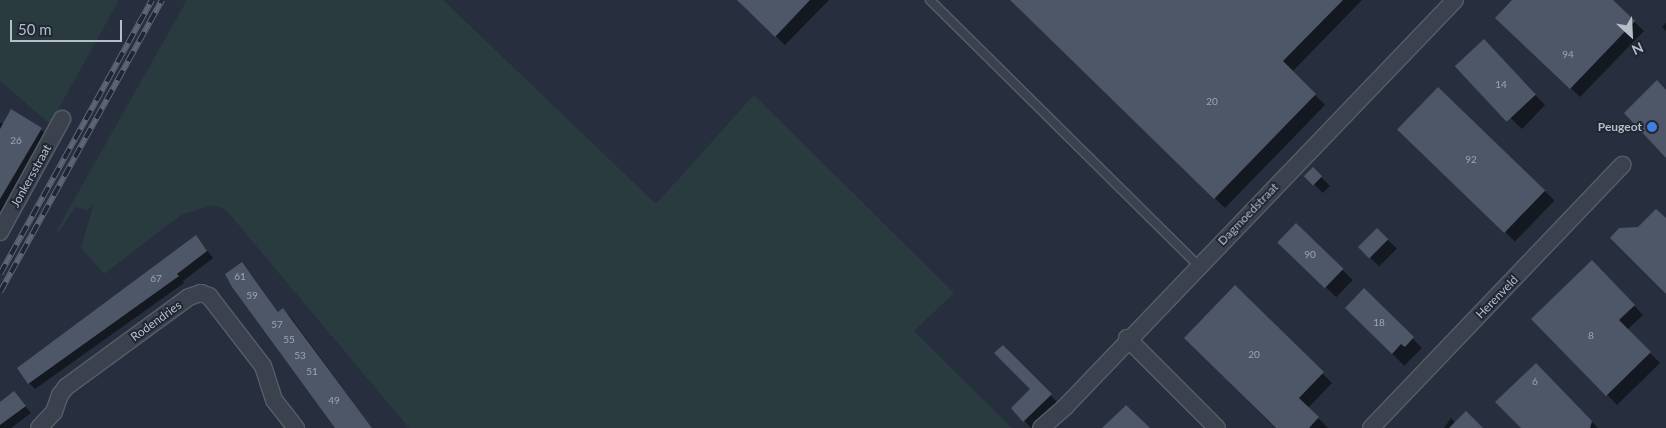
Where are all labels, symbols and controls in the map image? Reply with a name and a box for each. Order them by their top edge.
scale bar [12,10,125,42]
north arrow [1606,10,1656,60]
text: 50 m [18,20,52,38]
text: N [1629,39,1646,59]
house number: 94 [1562,49,1574,61]
house number: 14 [1495,79,1507,91]
house number: 20 [1206,96,1218,108]
place label: Peugeot [1598,120,1642,134]
marker: Peugeot [1646,121,1658,133]
house number: 26 [10,135,22,147]
street label: Jonkersstraat [8,142,54,210]
house number: 92 [1465,154,1477,166]
street label: Dagmoedstraat [1215,180,1281,248]
house number: 90 [1304,249,1316,261]
house number: 61 [234,271,246,283]
street label: Herenveld [1473,272,1521,322]
house number: 67 [150,273,162,285]
house number: 59 [246,290,258,302]
street label: Rodendries [128,298,184,344]
house number: 18 [1373,317,1385,329]
house number: 57 [271,319,283,331]
house number: 8 [1588,330,1594,342]
house number: 55 [283,334,295,346]
house number: 20 [1248,349,1260,361]
house number: 53 [294,350,306,362]
house number: 51 [306,366,318,378]
house number: 6 [1532,376,1538,388]
house number: 49 [328,395,340,407]

